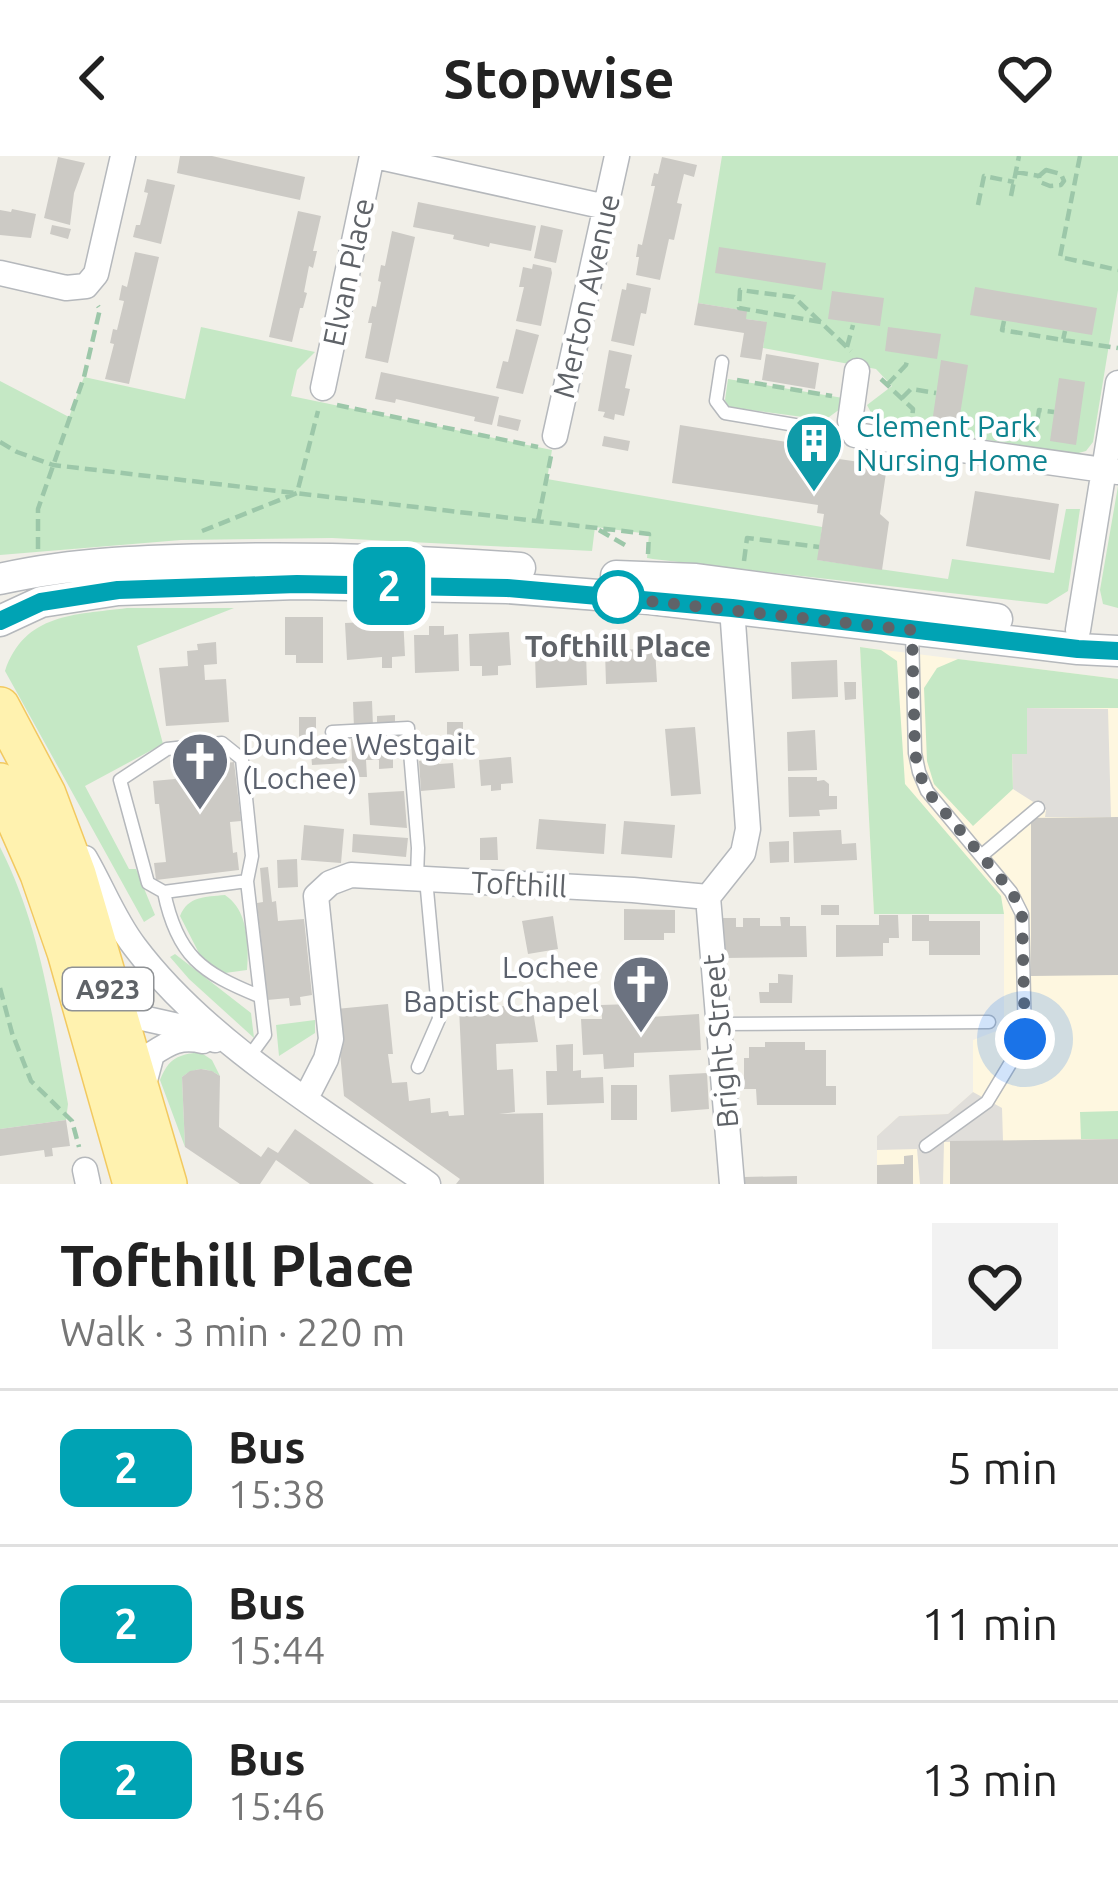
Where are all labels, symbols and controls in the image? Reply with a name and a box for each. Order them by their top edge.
icon: back [60,45,126,111]
icon: heart [992,45,1058,111]
text: Stopwise [443,48,675,108]
street label: Merton Avenue [546,191,626,401]
street label: Elvan Place [316,195,380,349]
place label: Clement Park Nursing Home [856,409,1048,477]
building icon: Clement Park Nursing Home [783,412,845,494]
line badge: 2 [350,547,428,625]
text: 2 [377,562,401,609]
marker: Tofthill Place [593,572,643,622]
place label: Tofthill Place [525,629,711,663]
place label: Dundee Westgait (Lochee) [242,727,476,795]
church icon: Dundee Westgait (Lochee) [169,730,231,812]
street label: Tofthill [470,865,568,903]
place label: Lochee Baptist Chapel [403,950,599,1018]
street label: Bright Street [695,952,745,1129]
church icon: Lochee Baptist Chapel [610,953,672,1035]
road number: A923 [63,968,153,1010]
your location [995,1009,1055,1069]
button: heart [932,1223,1058,1349]
text: Tofthill Place [60,1233,415,1297]
text: Walk · 3 min · 220 m [60,1310,405,1353]
text: Bus [228,1421,305,1472]
text: 5 min [947,1442,1058,1493]
text: 2 [114,1444,138,1491]
text: 15:38 [228,1472,326,1515]
text: Bus [228,1577,305,1628]
text: 11 min [921,1598,1058,1649]
text: 2 [114,1600,138,1647]
text: 15:44 [228,1628,326,1671]
text: Bus [228,1733,305,1784]
text: 13 min [921,1754,1058,1805]
text: 2 [114,1756,138,1803]
text: 15:46 [228,1784,326,1827]

